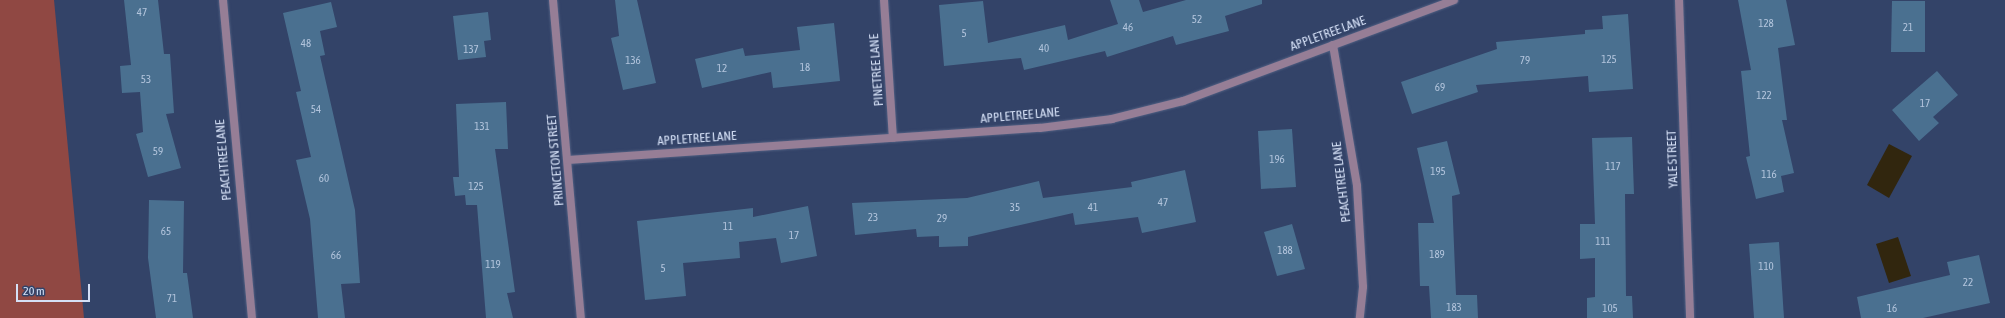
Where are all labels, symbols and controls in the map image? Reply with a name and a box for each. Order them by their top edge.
house number: 47 [137,5,147,19]
house number: 52 [1192,12,1202,26]
street label: APPLETREE LANE [1288,13,1368,55]
house number: 128 [1758,16,1774,30]
house number: 46 [1123,20,1133,34]
house number: 21 [1903,20,1913,34]
house number: 5 [961,26,967,40]
street label: PINETREE LANE [867,33,887,107]
house number: 48 [301,36,311,50]
house number: 40 [1039,41,1049,55]
house number: 137 [463,42,479,56]
house number: 125 [1601,52,1617,66]
house number: 136 [625,53,641,67]
house number: 79 [1520,53,1530,67]
house number: 18 [800,60,810,74]
house number: 12 [717,61,727,75]
house number: 53 [141,72,151,86]
house number: 69 [1435,80,1445,94]
house number: 122 [1756,88,1772,102]
house number: 17 [1920,96,1930,110]
house number: 54 [311,102,321,116]
street label: APPLETREE LANE [980,105,1060,127]
street label: PRINCETON STREET [544,113,568,207]
street label: PEACHTREE LANE [213,119,235,201]
house number: 131 [474,119,490,133]
street label: APPLETREE LANE [657,128,737,150]
street label: YALE STREET [1664,130,1682,188]
street label: PEACHTREE LANE [1329,141,1355,223]
house number: 59 [153,144,163,158]
house number: 196 [1269,152,1285,166]
house number: 117 [1605,159,1621,173]
house number: 195 [1430,164,1446,178]
house number: 116 [1761,167,1777,181]
house number: 60 [319,171,329,185]
house number: 125 [468,179,484,193]
house number: 47 [1158,195,1168,209]
house number: 35 [1010,200,1020,214]
house number: 41 [1088,200,1098,214]
house number: 23 [868,210,878,224]
house number: 29 [937,211,947,225]
house number: 11 [723,219,733,233]
house number: 65 [161,224,171,238]
house number: 17 [789,228,799,242]
house number: 111 [1595,234,1611,248]
house number: 188 [1277,243,1293,257]
house number: 189 [1429,247,1445,261]
house number: 66 [331,248,341,262]
house number: 119 [485,257,501,271]
house number: 110 [1758,259,1774,273]
house number: 5 [660,261,666,275]
house number: 22 [1963,275,1973,289]
scale bar [18,276,92,302]
text: 20 m [23,284,45,298]
house number: 71 [167,291,177,305]
house number: 183 [1446,300,1462,314]
house number: 105 [1602,301,1618,315]
house number: 16 [1887,301,1897,315]

